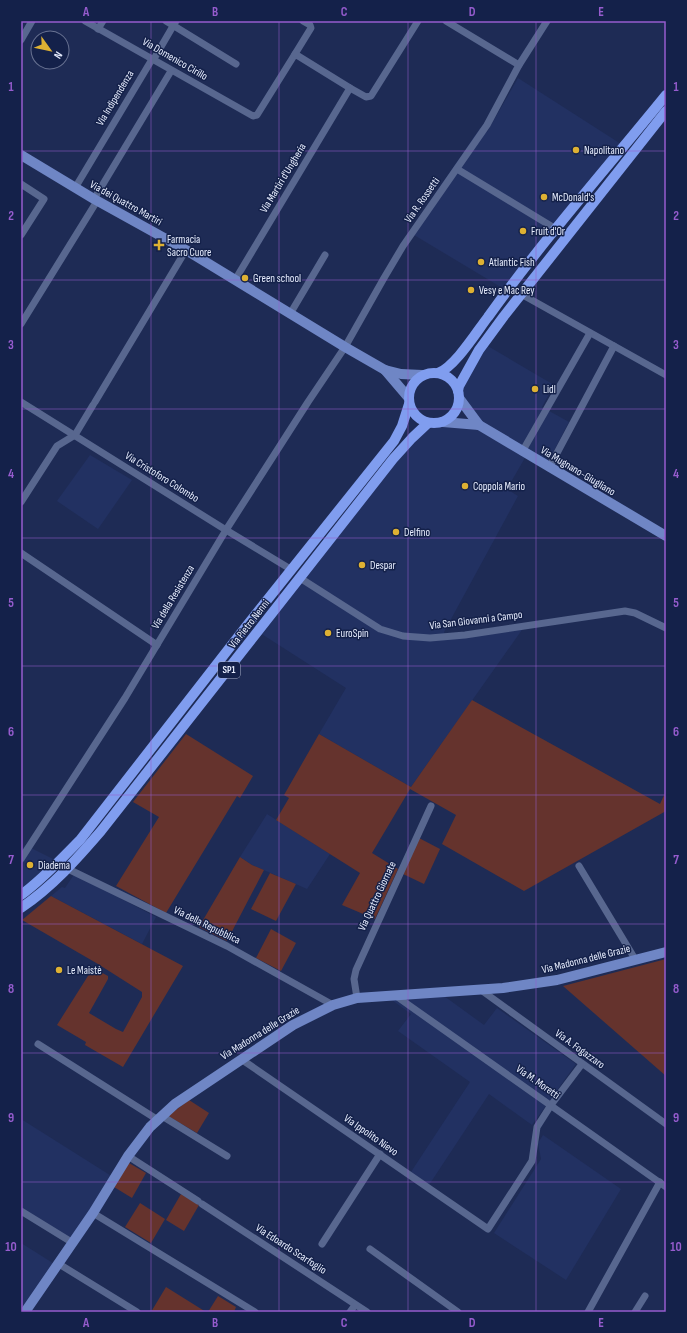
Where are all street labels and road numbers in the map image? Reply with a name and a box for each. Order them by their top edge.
street label: Via Domenico Cirillo [140,35,210,83]
street label: Via Indipendenza [93,68,137,128]
street label: Via Martiri d'Ungheria [257,141,309,215]
street label: Via R. Rossetti [402,175,442,225]
street label: Via dei Quattro Martiri [88,178,164,228]
street label: Via Mugnano-Giugliano [538,444,618,499]
street label: Via Cristoforo Colombo [123,449,202,505]
street label: Via della Resistenza [149,563,197,631]
street label: Via Pietro Nenni [226,597,272,651]
street label: Via San Giovanni a Campo [429,608,524,632]
road number: SP1 [218,662,240,678]
street label: Via Quattro Giornate [355,859,399,933]
street label: Via della Repubblica [172,903,242,947]
street label: Via Madonna delle Grazie [540,942,632,976]
street label: Via Madonna delle Grazie [218,1003,302,1063]
street label: Via A. Fogazzaro [553,1027,608,1072]
street label: Via M. Moretti [514,1062,562,1102]
street label: Via Ippolito Nievo [341,1111,401,1159]
street label: Via Edoardo Scarfoglio [253,1221,329,1277]

